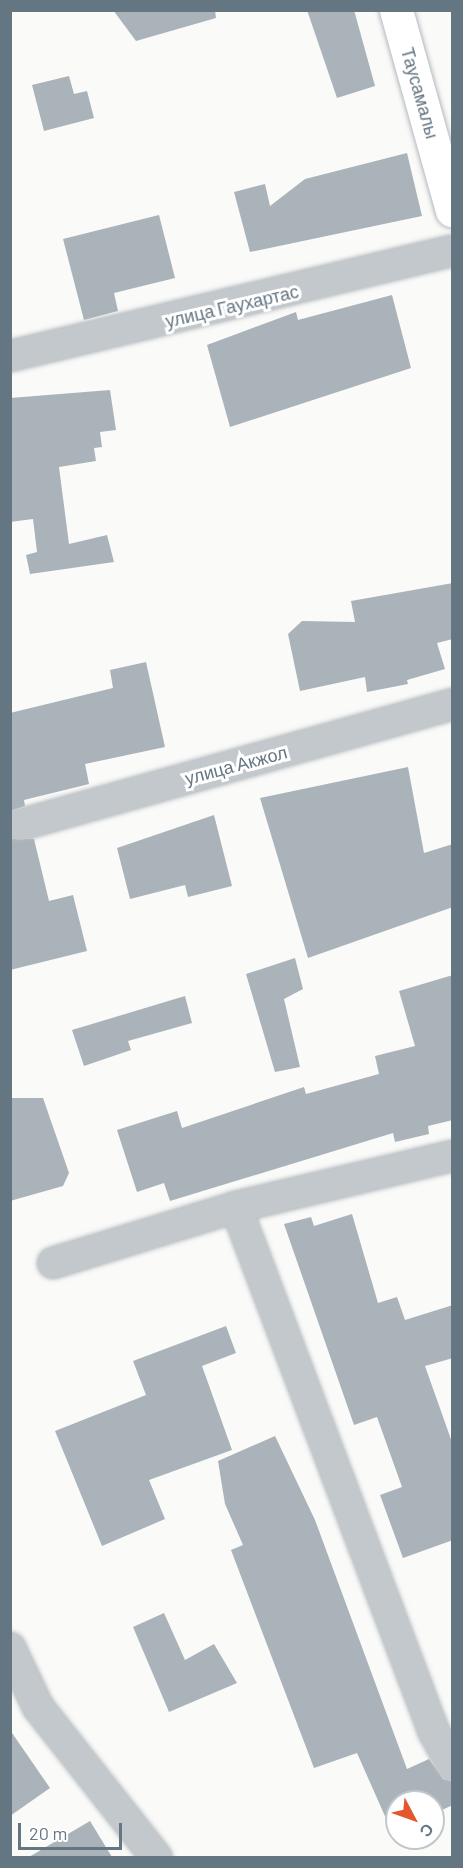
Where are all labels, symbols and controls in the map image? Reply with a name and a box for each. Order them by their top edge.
street label: Таусамалы [397,45,443,141]
street label: улица Гаухартас [163,280,301,332]
street label: улица Акжол [182,741,290,789]
north arrow [385,1790,445,1850]
scale bar [21,1811,124,1849]
text: С [416,1820,438,1841]
text: 20 m [29,1822,67,1844]

